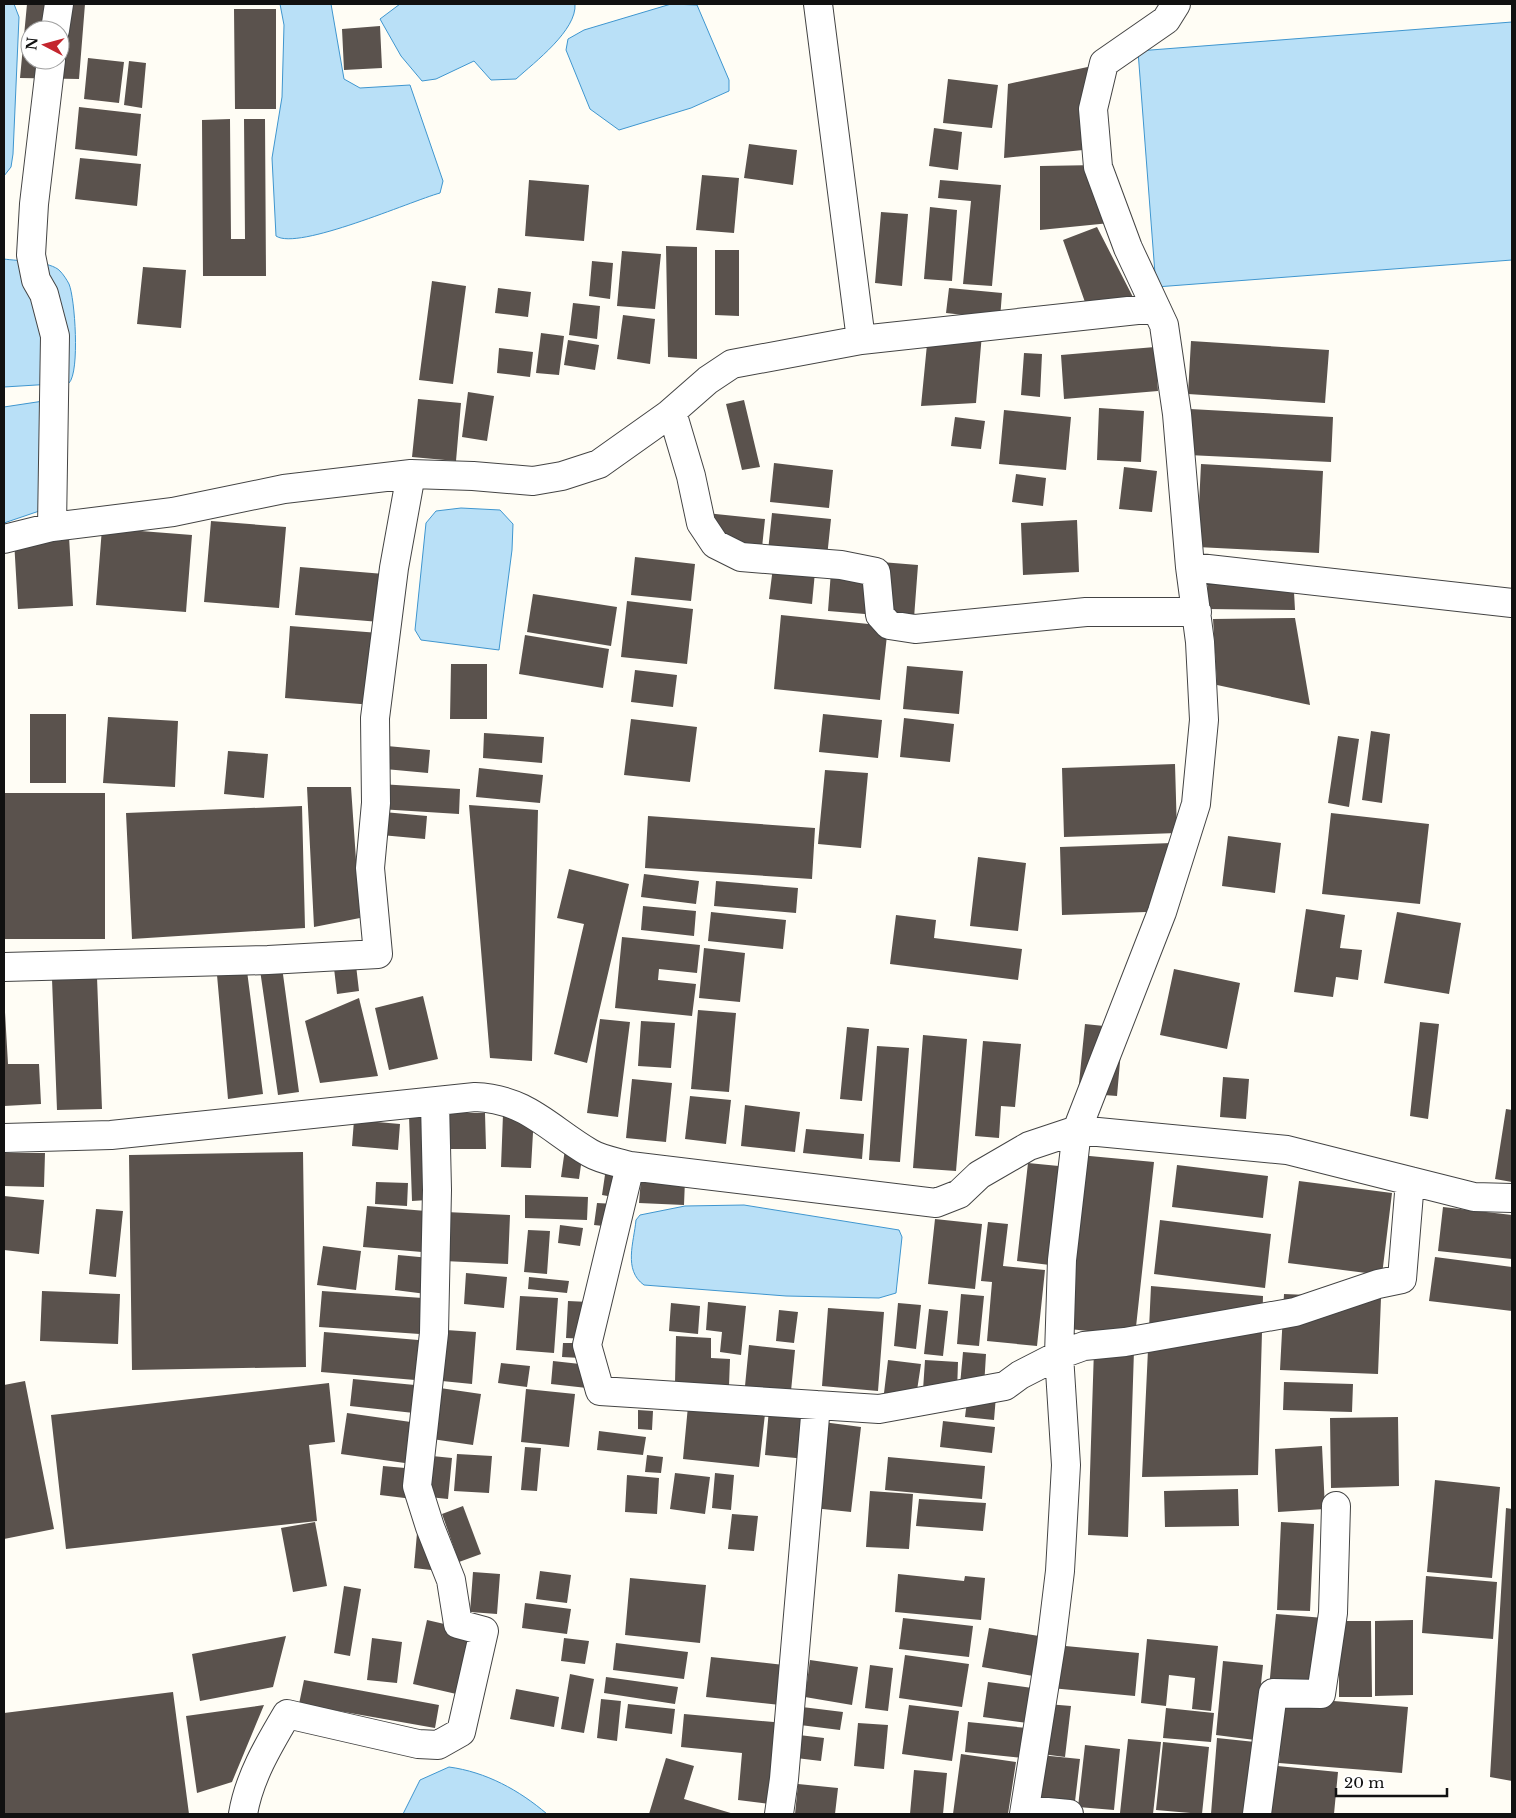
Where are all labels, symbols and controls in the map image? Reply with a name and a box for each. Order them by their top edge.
north arrow [20,20,70,70]
text: N [22,36,42,51]
scale bar [1336,1766,1447,1798]
text: 20 m [1344,1773,1384,1792]

